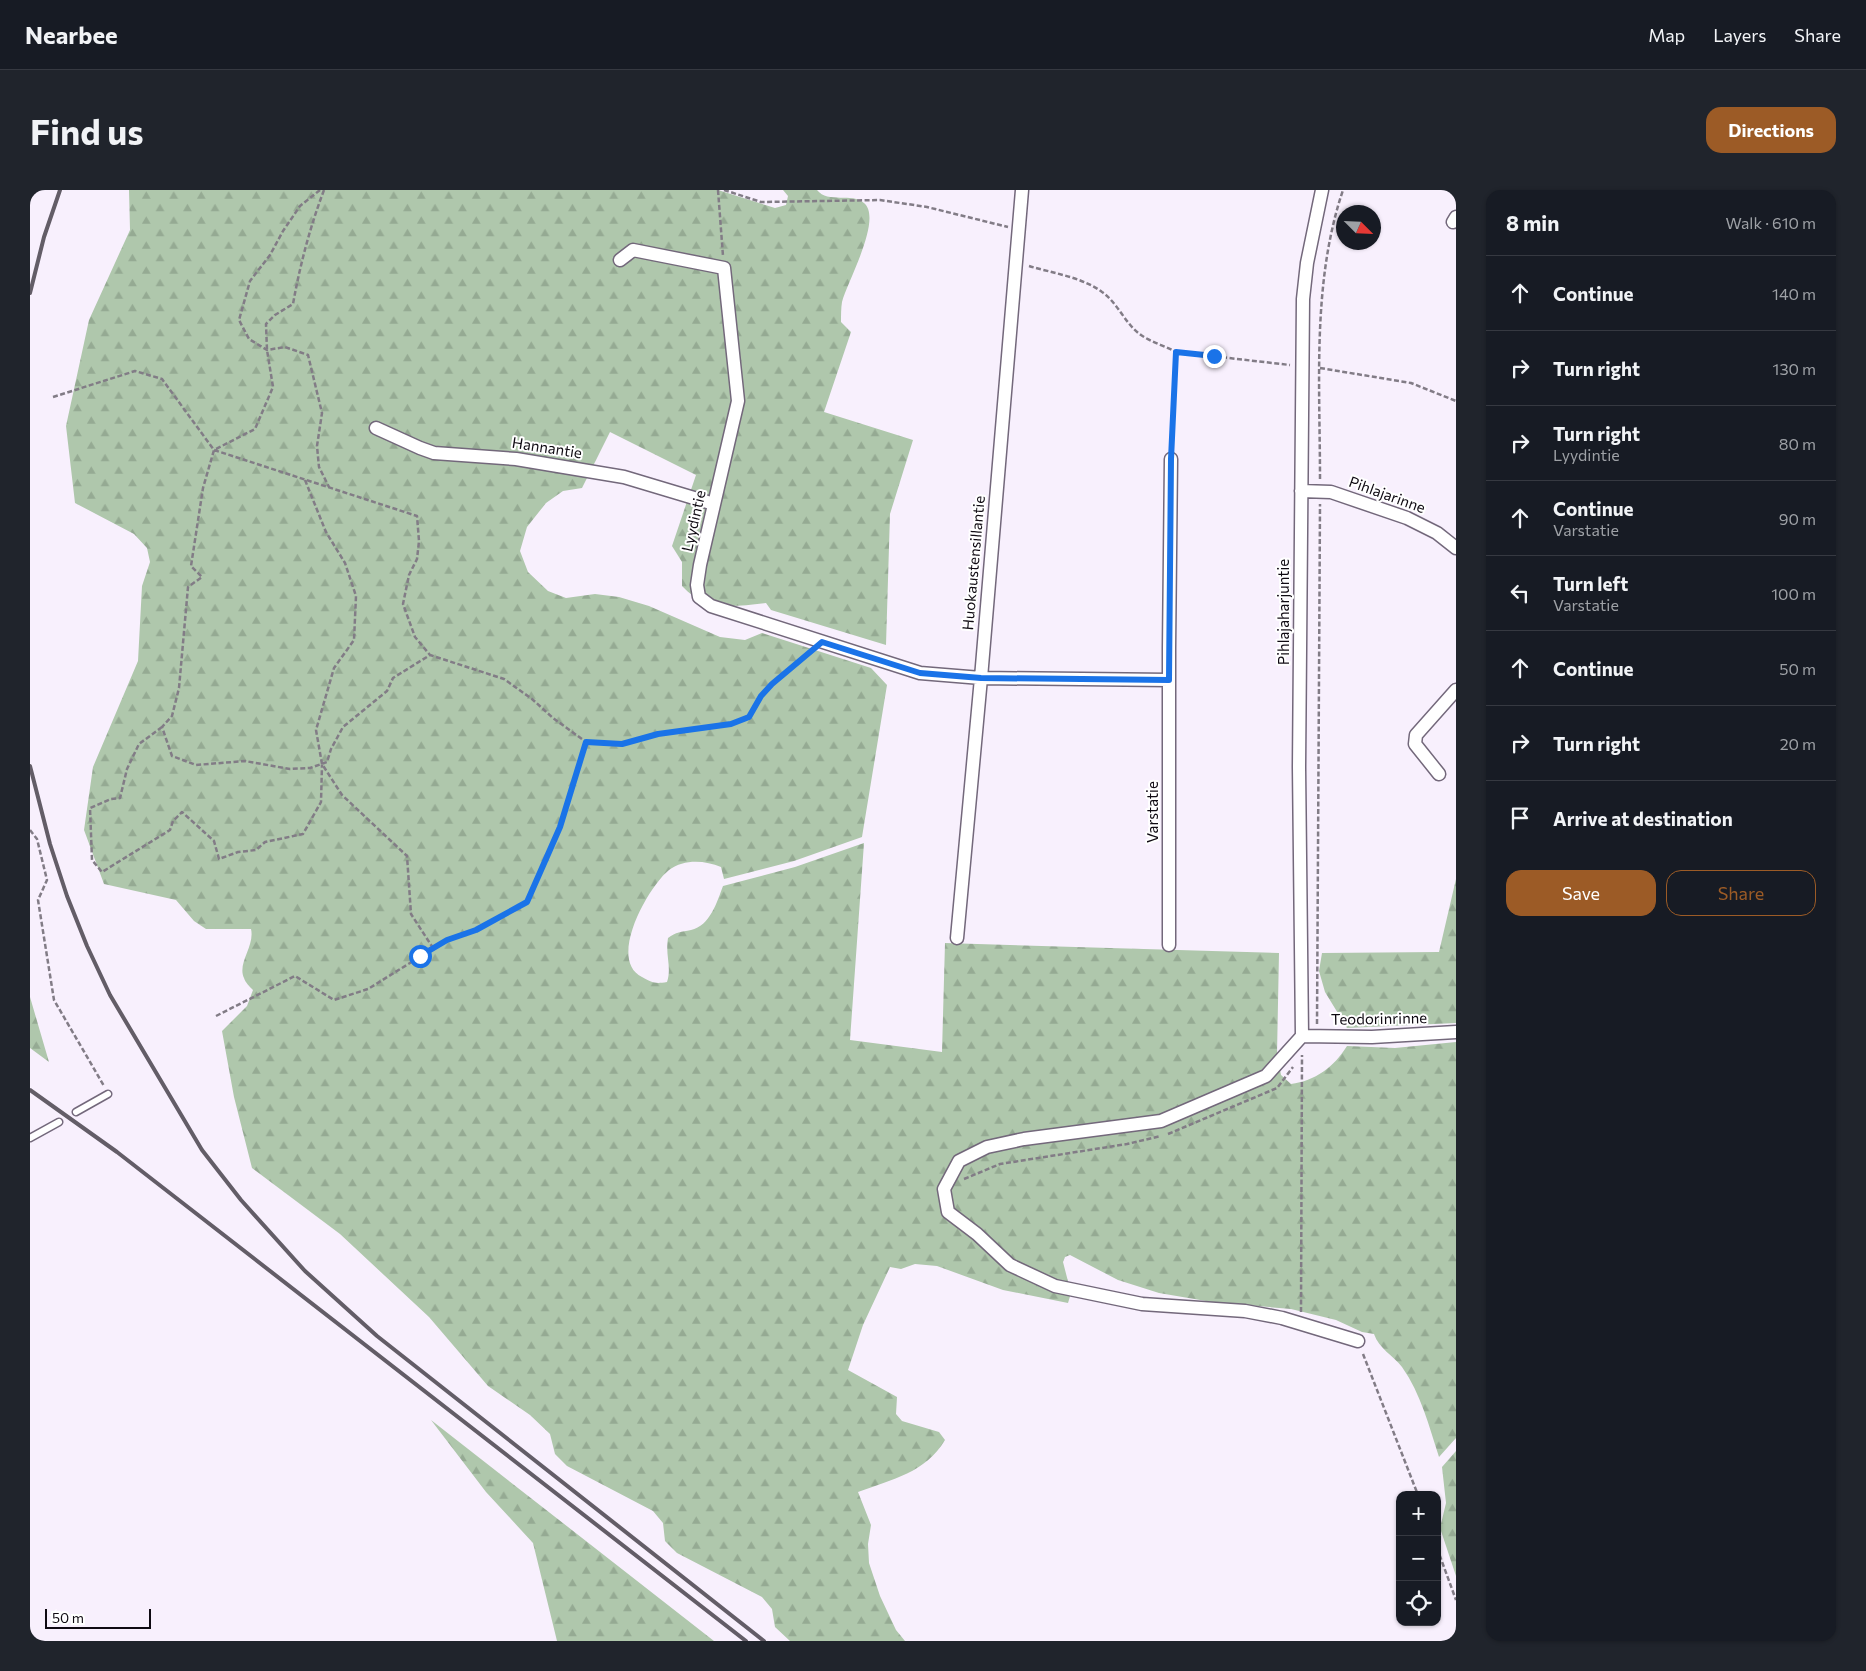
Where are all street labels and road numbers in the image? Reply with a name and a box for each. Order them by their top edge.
street label: Hannantie [511,433,584,461]
street label: Pihlajarinne [1347,472,1428,516]
street label: Lyydintie [677,488,709,553]
street label: Huokaustensillantie [958,495,988,631]
street label: Pihlajaharjuntie [1274,559,1292,665]
street label: Varstatie [1143,781,1161,843]
street label: Teodorinrinne [1331,1008,1427,1028]

